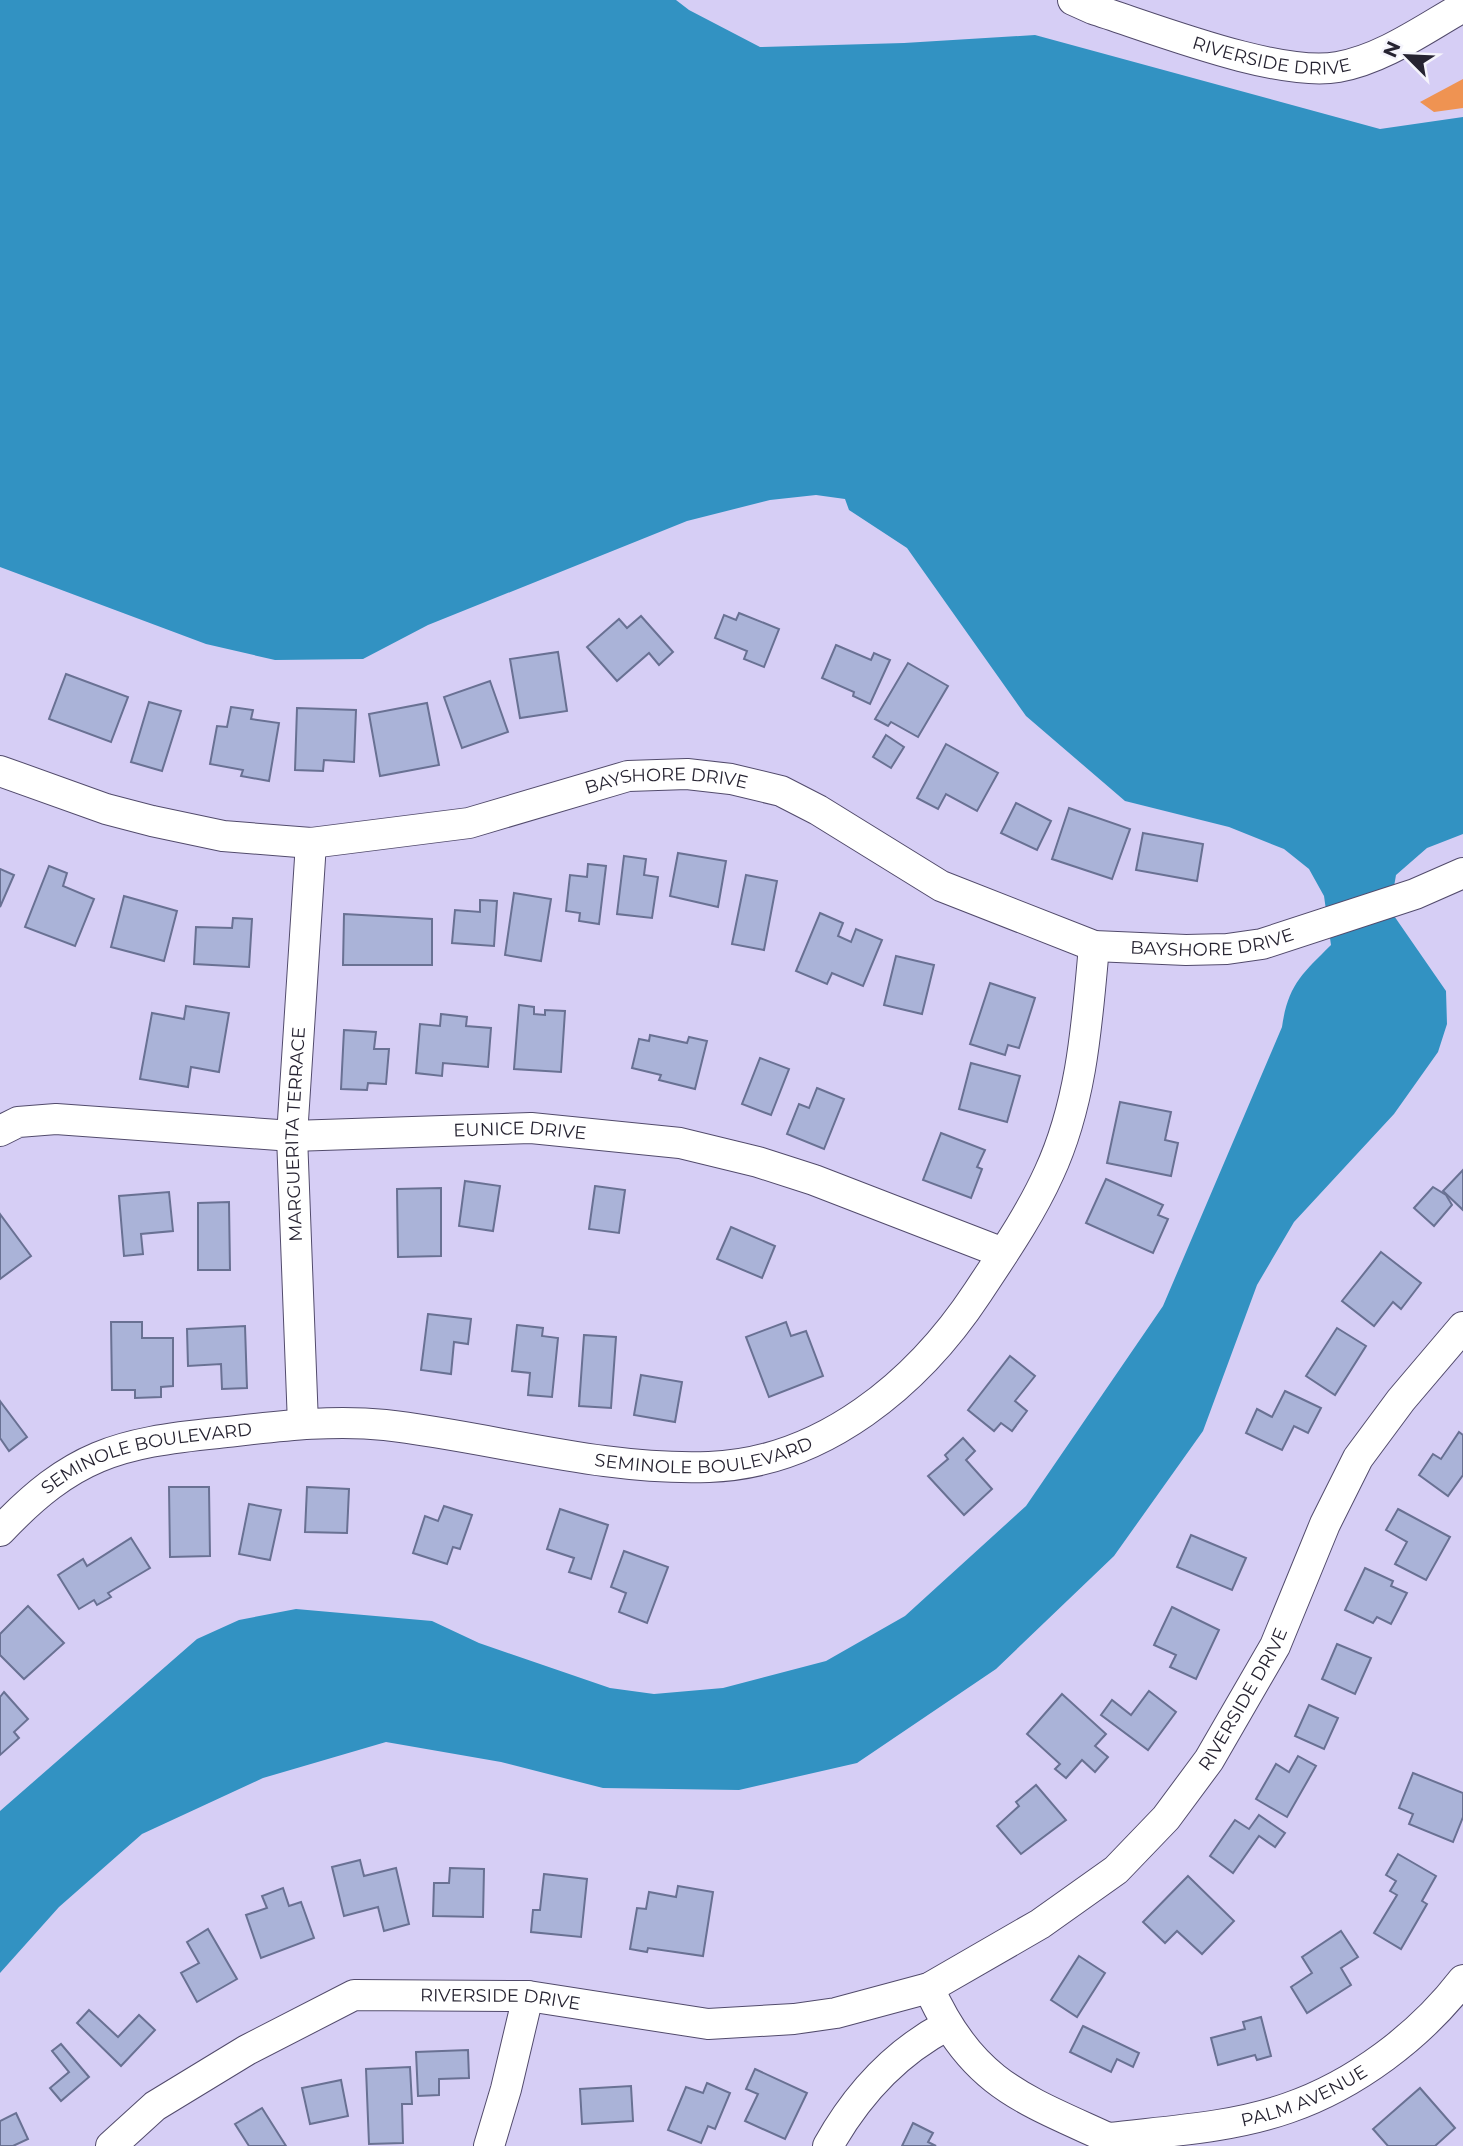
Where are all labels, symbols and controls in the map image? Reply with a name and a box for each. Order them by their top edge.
north arrow [1372,21,1442,91]
street label: RIVERSIDE DRIVE [1190,32,1353,80]
text: N [1378,38,1406,61]
street label: BAYSHORE DRIVE [582,763,750,799]
street label: BAYSHORE DRIVE [1130,923,1296,961]
street label: MARGUERITA TERRACE [281,1026,310,1242]
street label: EUNICE DRIVE [453,1117,587,1145]
street label: SEMINOLE BOULEVARD [37,1418,253,1499]
street label: SEMINOLE BOULEVARD [593,1432,816,1478]
street label: RIVERSIDE DRIVE [1194,1625,1292,1775]
street label: RIVERSIDE DRIVE [420,1984,582,2015]
street label: PALM AVENUE [1239,2060,1371,2132]

